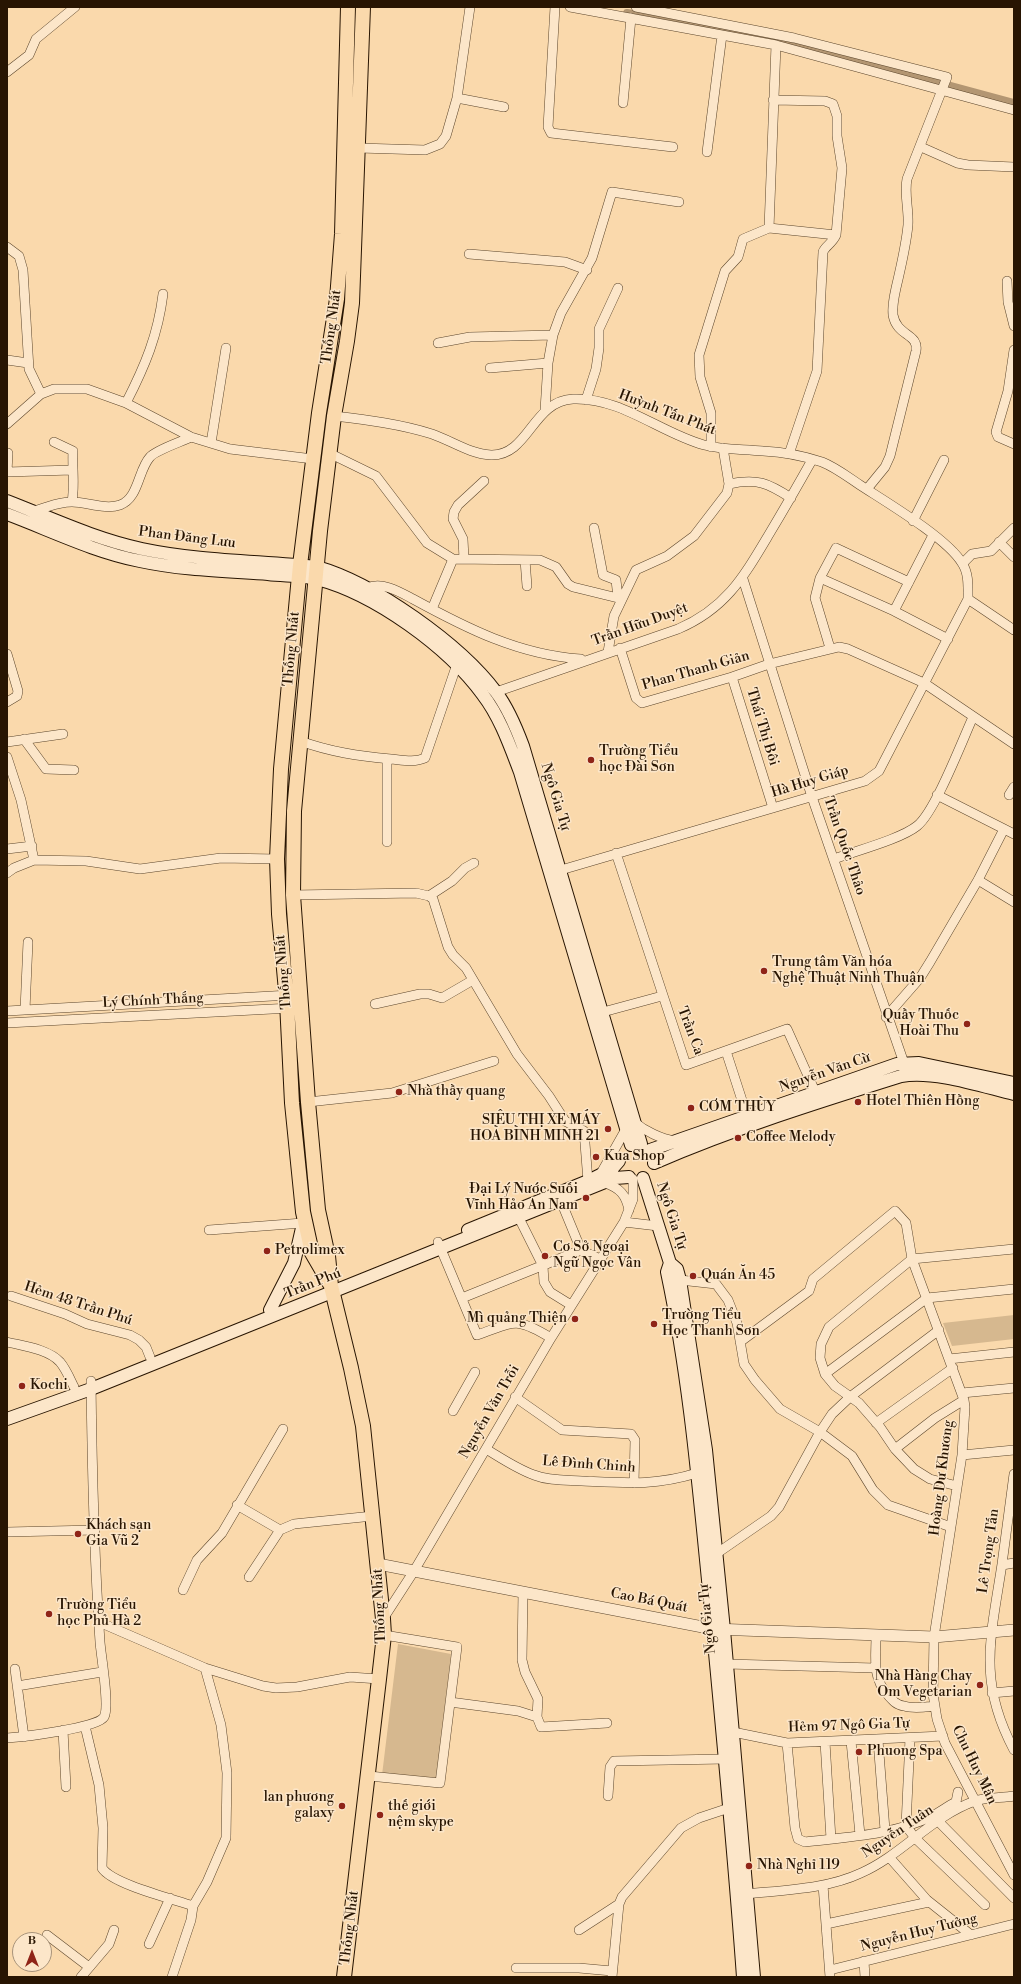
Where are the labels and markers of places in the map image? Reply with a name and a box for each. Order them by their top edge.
place label: Trường Tiểu học Đài Sơn [599,744,678,776]
marker: Trường Tiểu học Đài Sơn [586,755,596,765]
place label: Trung tâm Văn hóa Nghệ Thuật Ninh Thuận [772,955,925,988]
marker: Trung tâm Văn hóa Nghệ Thuật Ninh Thuận [759,966,769,976]
place label: Quầy Thuốc Hoài Thu [883,1008,959,1040]
marker: Quầy Thuốc Hoài Thu [962,1019,972,1029]
place label: Nhà thầy quang [407,1084,505,1100]
marker: Nhà thầy quang [394,1087,404,1097]
place label: Hotel Thiên Hồng [866,1094,979,1110]
marker: Hotel Thiên Hồng [853,1097,863,1107]
place label: CƠM THÙY [699,1100,775,1116]
marker: CƠM THÙY [686,1103,696,1113]
place label: SIÊU THỊ XE MÁY HOÀ BÌNH MINH 21 [470,1113,600,1146]
marker: SIÊU THỊ XE MÁY HOÀ BÌNH MINH 21 [603,1124,613,1134]
place label: Coffee Melody [746,1130,835,1146]
marker: Coffee Melody [733,1133,743,1143]
place label: Kua Shop [604,1149,665,1165]
marker: Kua Shop [591,1152,601,1162]
place label: Đại Lý Nước Suối Vĩnh Hảo An Nam [465,1182,578,1214]
marker: Đại Lý Nước Suối Vĩnh Hảo An Nam [581,1193,591,1203]
place label: Cơ Sở Ngoại Ngữ Ngọc Vân [553,1240,641,1272]
place label: Petrolimex [275,1243,345,1259]
marker: Petrolimex [262,1246,272,1256]
marker: Cơ Sở Ngoại Ngữ Ngọc Vân [540,1251,550,1261]
place label: Quán Ăn 45 [701,1268,775,1284]
marker: Quán Ăn 45 [688,1271,698,1281]
place label: Trường Tiểu Học Thanh Sơn [662,1308,760,1340]
place label: Mì quảng Thiện [467,1311,567,1327]
marker: Mì quảng Thiện [570,1314,580,1324]
marker: Trường Tiểu Học Thanh Sơn [649,1319,659,1329]
place label: Kochi [30,1378,68,1394]
marker: Kochi [17,1381,27,1391]
place label: Khách sạn Gia Vũ 2 [86,1518,151,1550]
marker: Khách sạn Gia Vũ 2 [73,1529,83,1539]
place label: Trường Tiểu học Phủ Hà 2 [57,1598,141,1630]
marker: Trường Tiểu học Phủ Hà 2 [44,1609,54,1619]
place label: Nhà Hàng Chay Om Vegetarian [875,1669,972,1702]
marker: Nhà Hàng Chay Om Vegetarian [975,1680,985,1690]
place label: Phuong Spa [867,1744,942,1760]
marker: Phuong Spa [854,1747,864,1757]
place label: lan phương galaxy [264,1790,334,1822]
place label: thế giới nệm skype [388,1799,454,1832]
marker: lan phương galaxy [337,1801,347,1811]
marker: thế giới nệm skype [375,1810,385,1820]
place label: Nhà Nghỉ 119 [757,1858,840,1874]
marker: Nhà Nghỉ 119 [744,1861,754,1871]

